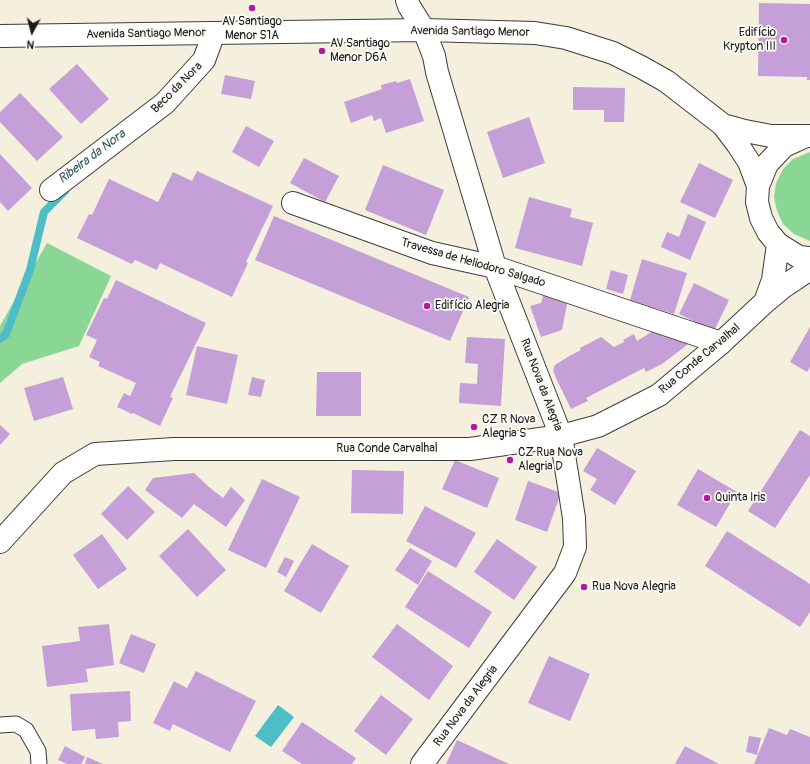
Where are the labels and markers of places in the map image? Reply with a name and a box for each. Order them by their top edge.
marker: AV Santiago Menor S1A [247,3,257,13]
place label: AV Santiago Menor S1A [222,15,282,43]
place label: Edifício Krypton III [723,26,776,54]
marker: Edifício Krypton III [779,35,789,45]
place label: AV Santiago Menor D6A [330,37,390,65]
marker: AV Santiago Menor D6A [317,46,327,56]
place label: Edifício Alegria [435,299,509,313]
marker: Edifício Alegria [422,301,432,311]
place label: CZ R Nova Alegria S [482,413,535,441]
marker: CZ R Nova Alegria S [469,422,479,432]
place label: CZ Rua Nova Alegria D [518,446,583,474]
marker: CZ Rua Nova Alegria D [505,455,515,465]
place label: Quinta Iris [715,491,765,505]
marker: Quinta Iris [702,493,712,503]
place label: Rua Nova Alegria [592,580,676,594]
marker: Rua Nova Alegria [579,582,589,592]

